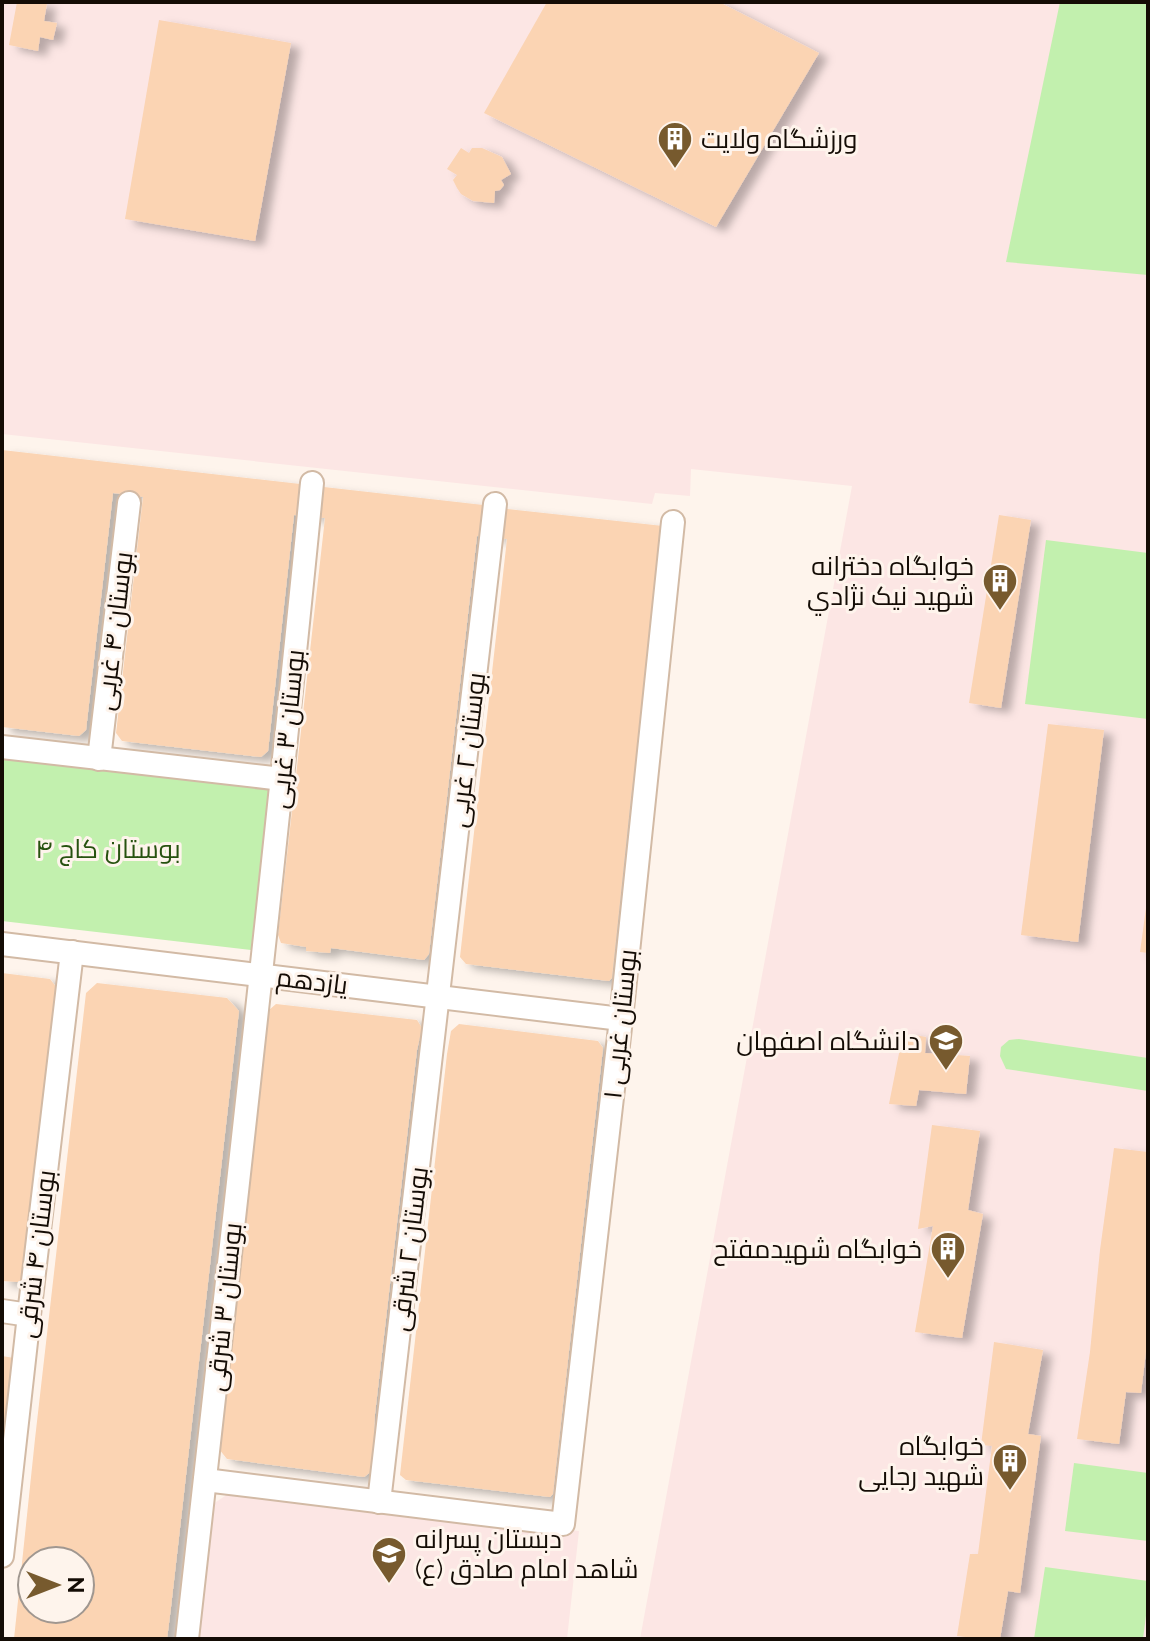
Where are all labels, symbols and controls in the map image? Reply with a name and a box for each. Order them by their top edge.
building icon: ورزشگاه ولایت [656,120,694,170]
place label: ورزشگاه ولایت [701,124,857,154]
street label: بوستان ۴ غربی [89,550,140,712]
place label: خوابگاه دخترانه شهيد نيک نژادي [807,551,974,616]
building icon: خوابگاه دخترانه شهيد نيک نژادي [981,562,1019,612]
street label: بوستان ۳ غربی [264,648,311,810]
street label: بوستان ۲ غربی [443,671,492,829]
park label: بوستان کاج ۴ [35,834,181,866]
street label: بوستان غربی ۱ [597,948,644,1101]
street label: یازدهم [274,962,350,1003]
school or university icon: دانشگاه اصفهان [927,1022,965,1072]
place label: دانشگاه اصفهان [736,1026,920,1057]
street label: بوستان ۲ شرقی [384,1165,435,1333]
street label: بوستان ۴ شرقی [11,1168,62,1340]
street label: بوستان ۳ شرقی [200,1221,249,1393]
building icon: خوابگاه شهیدمفتح [929,1230,967,1280]
place label: خوابگاه شهیدمفتح [713,1234,922,1266]
place label: خوابگاه شهید رجایی [858,1431,984,1492]
building icon: خوابگاه شهید رجایی [991,1442,1029,1492]
place label: دبستان پسرانه شاهد امام صادق (ع) [415,1524,639,1587]
school or university icon: دبستان پسرانه شاهد امام صادق (ع) [370,1535,408,1585]
north arrow [16,1545,96,1625]
text: N [63,1577,89,1593]

